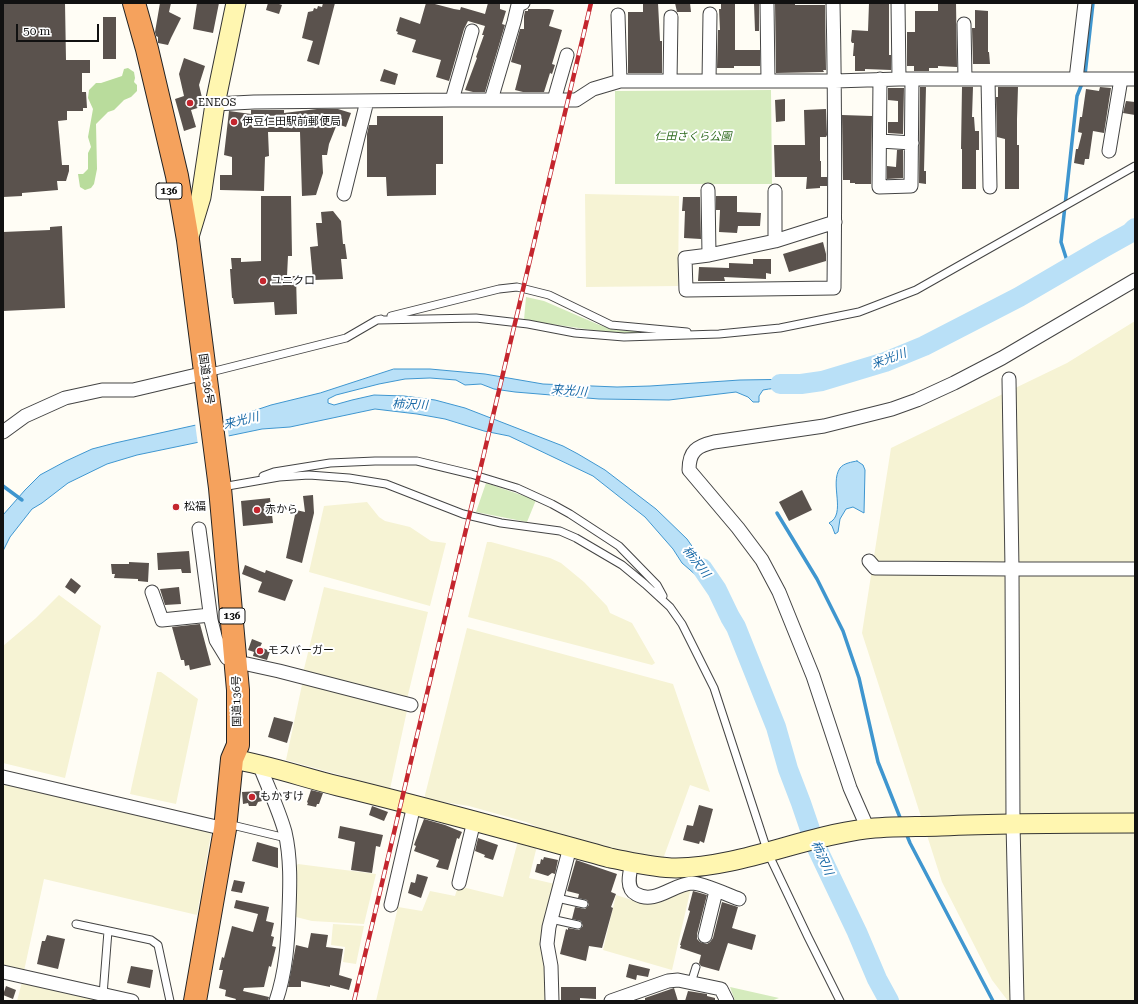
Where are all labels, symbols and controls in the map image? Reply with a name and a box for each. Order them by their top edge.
scale bar [18,16,101,42]
text: 50 m [23,24,50,38]
place label: ENEOS [198,96,236,110]
marker: ENEOS [185,98,195,108]
place label: 伊豆仁田駅前郵便局 [242,115,341,129]
marker: 伊豆仁田駅前郵便局 [229,117,239,127]
park label: 仁田さくら公園 [655,130,731,144]
road number: 136 [156,183,182,199]
place label: ユニクロ [271,274,315,288]
marker: ユニクロ [258,276,268,286]
water label: 来光川 [870,346,908,372]
street label: 国道136号 [196,353,216,405]
water label: 来光川 [551,383,587,399]
water label: 柿沢川 [392,397,428,413]
water label: 来光川 [222,410,260,432]
place label: 松福 [184,500,206,514]
marker: 松福 [171,502,181,512]
place label: 赤から [265,503,298,517]
marker: 赤から [252,505,262,515]
water label: 柿沢川 [679,543,713,581]
road number: 136 [219,608,245,624]
place label: モスバーガー [268,644,334,658]
marker: モスバーガー [255,646,265,656]
street label: 国道136号 [230,675,244,727]
place label: もかすけ [260,790,304,804]
marker: もかすけ [247,792,257,802]
water label: 柿沢川 [808,839,836,877]

